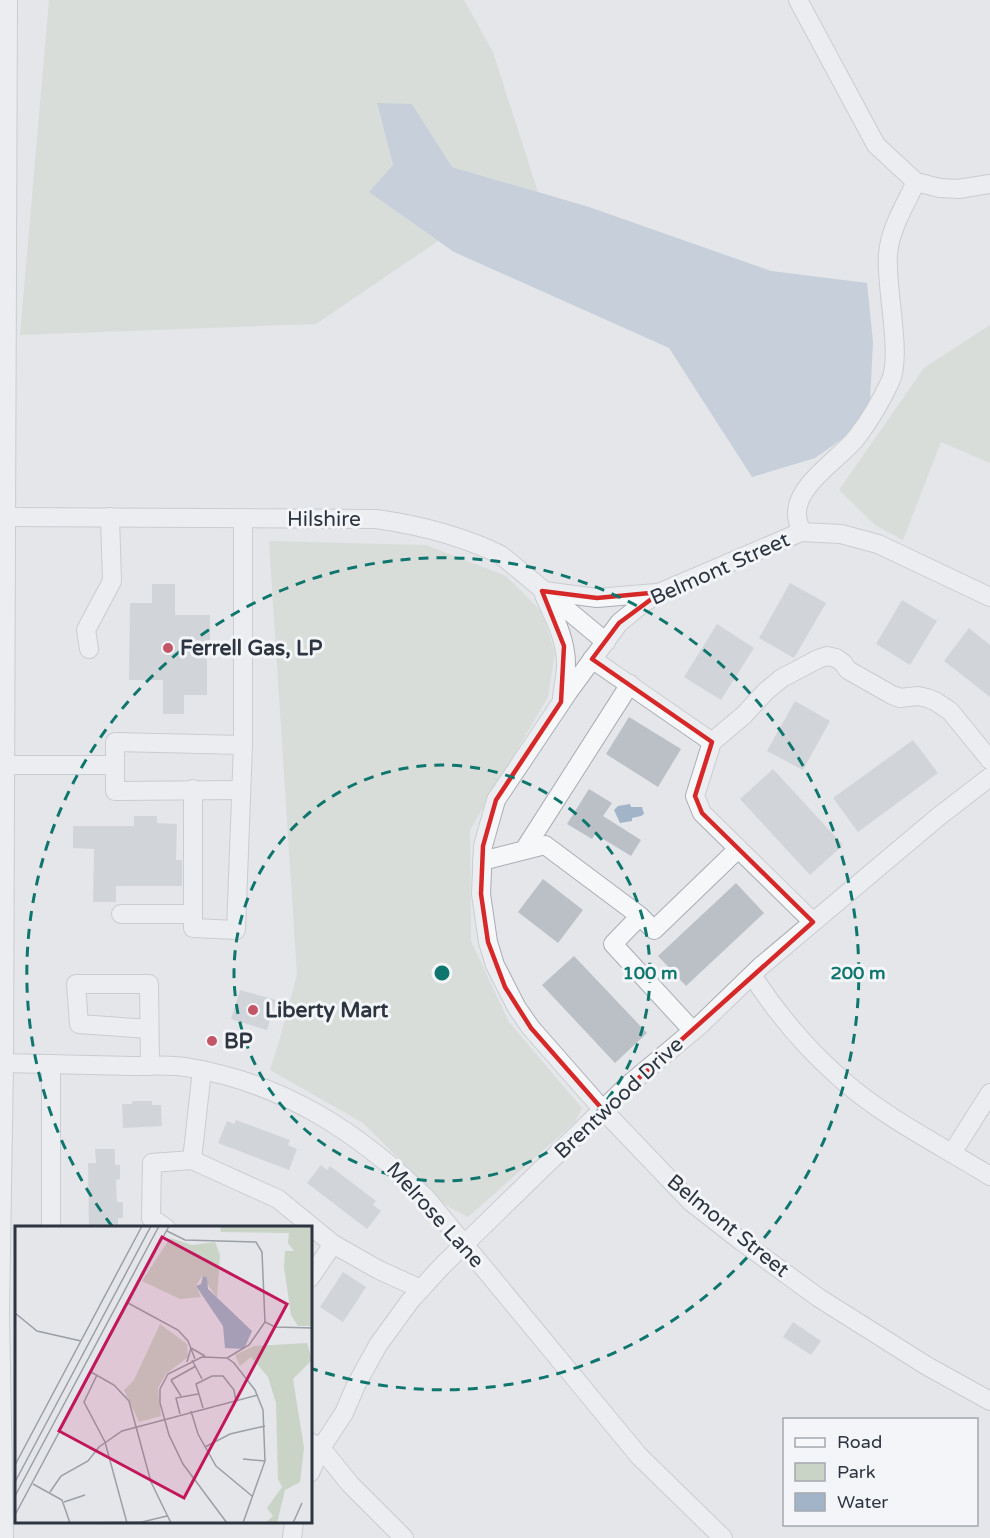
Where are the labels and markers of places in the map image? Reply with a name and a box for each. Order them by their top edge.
place label: Ferrell Gas, LP [180,636,322,661]
marker: Ferrell Gas, LP [161,641,175,655]
centre of rings [432,963,452,983]
place label: Liberty Mart [265,998,388,1023]
marker: Liberty Mart [246,1003,260,1017]
place label: BP [224,1029,253,1054]
marker: BP [205,1034,219,1048]

